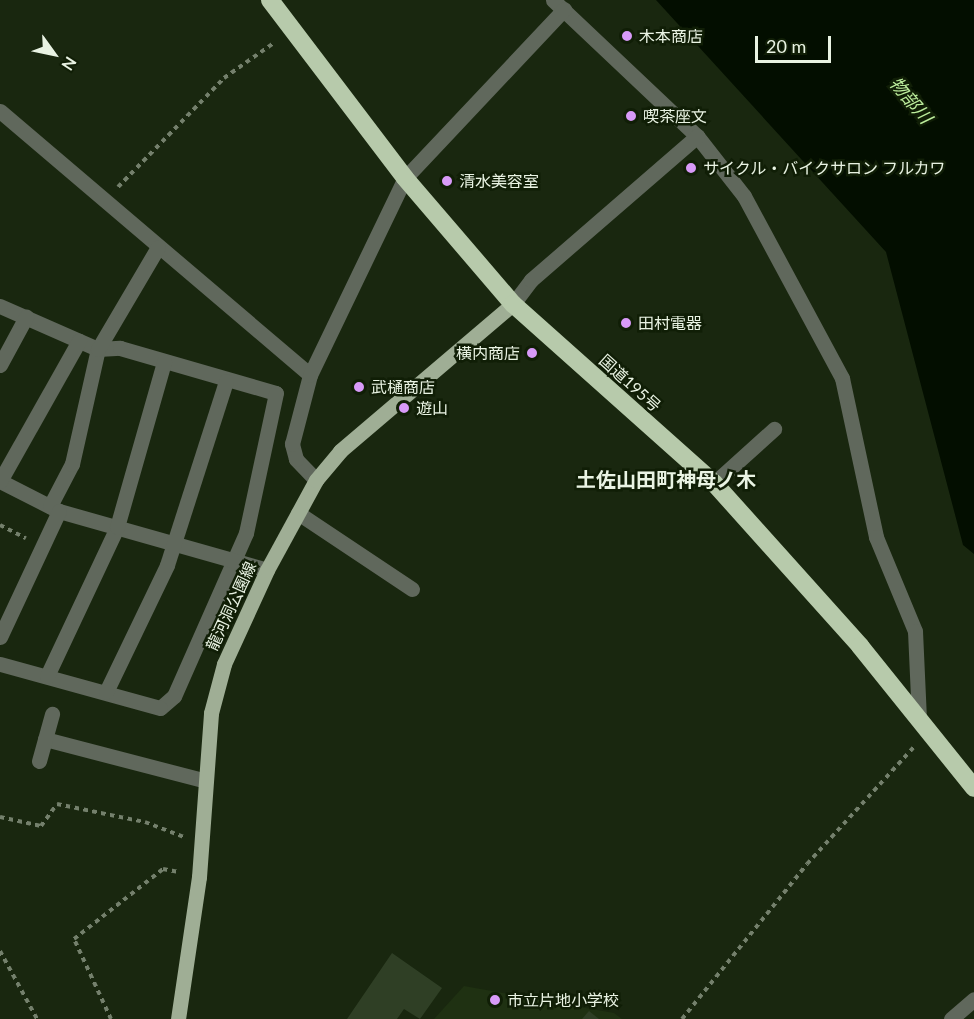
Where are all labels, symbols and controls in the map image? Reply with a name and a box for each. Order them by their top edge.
north arrow [24,24,84,84]
scale bar [758,24,834,62]
place label: 木本商店 [639,26,703,46]
marker: 木本商店 [620,29,634,43]
text: 20 m [766,35,806,57]
text: N [58,54,81,74]
water label: 物部川 [885,72,937,128]
place label: 喫茶座文 [643,106,707,126]
marker: 喫茶座文 [624,109,638,123]
place label: サイクル・バイクサロン フルカワ [703,158,947,178]
marker: サイクル・バイクサロン フルカワ [684,161,698,175]
place label: 清水美容室 [459,171,539,191]
marker: 清水美容室 [440,174,454,188]
place label: 田村電器 [638,313,702,333]
marker: 田村電器 [619,316,633,330]
place label: 横内商店 [456,343,520,363]
marker: 横内商店 [525,346,539,360]
street label: 国道195号 [595,350,665,416]
place label: 武樋商店 [371,377,435,397]
marker: 武樋商店 [352,380,366,394]
place label: 遊山 [416,398,448,418]
marker: 遊山 [397,401,411,415]
district label: 土佐山田町神母ノ木 [576,467,756,491]
street label: 龍河洞公園線 [202,558,260,654]
place label: 市立片地小学校 [507,990,619,1010]
marker: 市立片地小学校 [488,993,502,1007]

